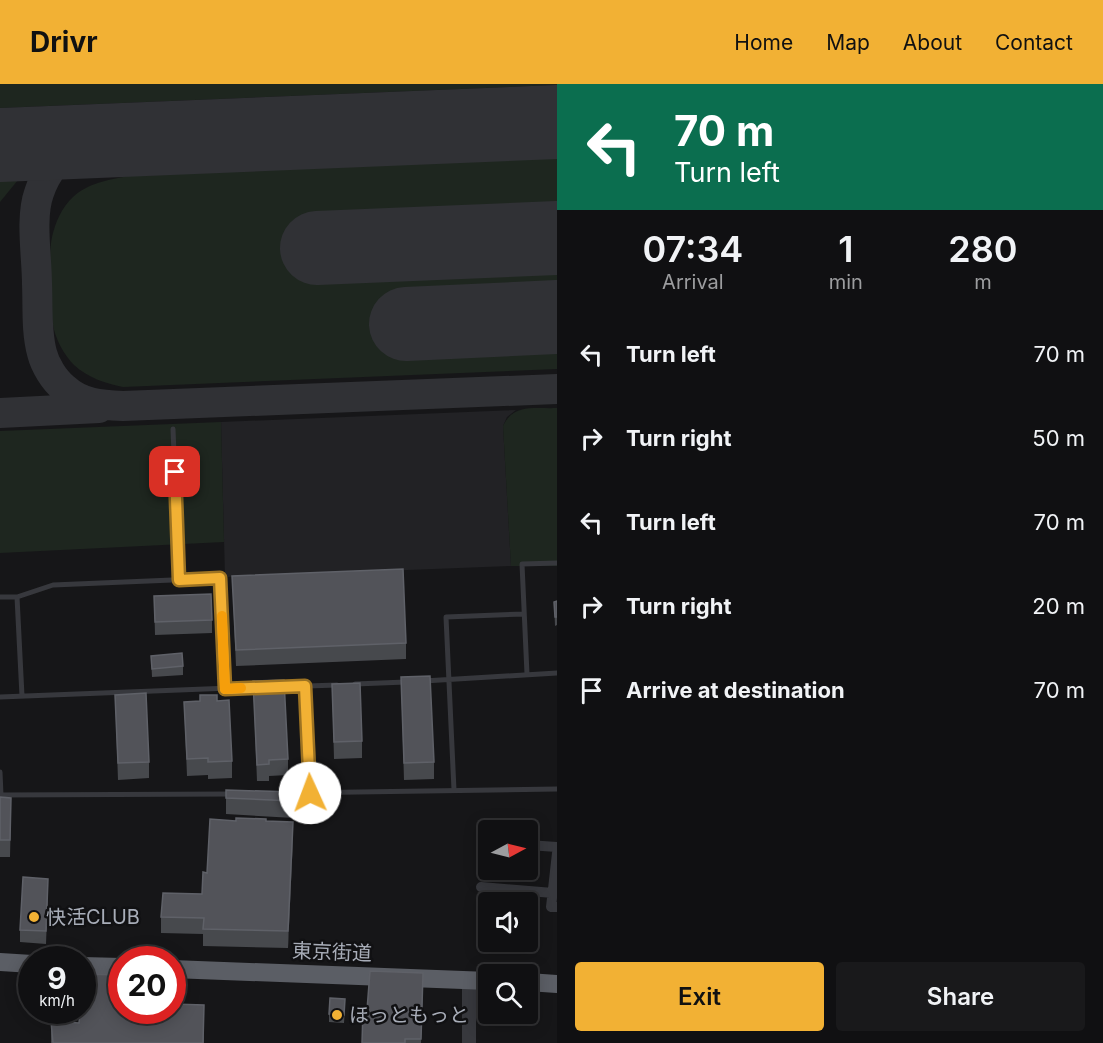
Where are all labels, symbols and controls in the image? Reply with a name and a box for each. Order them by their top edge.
text: Drivr [30,25,98,59]
text: Home [734,30,793,55]
text: Map [826,30,870,55]
text: About [903,30,962,55]
text: Contact [995,30,1073,55]
text: 70 m [674,105,774,156]
icon: left [575,108,653,186]
text: Turn left [674,156,780,189]
text: 07:34 [642,227,743,271]
text: 1 [838,227,853,271]
text: 280 [948,227,1018,271]
text: Arrival [662,270,724,294]
text: min [829,270,863,294]
text: m [974,270,992,294]
icon: left [575,338,608,371]
text: Turn left [626,341,716,367]
text: 70 m [1034,341,1085,367]
icon: right [575,422,608,455]
text: Turn right [626,425,732,451]
text: 50 m [1032,425,1085,451]
pin [149,446,200,497]
icon: arrive [158,455,191,488]
icon: left [575,506,608,539]
text: Turn left [626,509,716,535]
text: 70 m [1034,509,1085,535]
icon: right [575,590,608,623]
text: Turn right [626,593,732,619]
text: 20 m [1032,593,1085,619]
icon: arrive [575,674,608,707]
text: Arrive at destination [626,677,845,703]
text: 70 m [1034,677,1085,703]
position arrow [278,761,342,825]
north arrow [478,820,538,880]
map controls [478,820,538,1024]
button: sound [478,892,538,952]
place label: 快活CLUB [46,905,140,929]
marker: 快活CLUB [27,910,41,924]
street label: 東京街道 [292,939,372,965]
speed limit sign: 20 [108,946,186,1024]
text: 9 [47,960,67,996]
button: Exit [575,962,824,1031]
button: Share [836,962,1085,1031]
button: search [478,964,538,1024]
text: km/h [39,991,75,1010]
place label: ほっともっと [349,1003,469,1027]
marker: ほっともっと [330,1008,344,1022]

